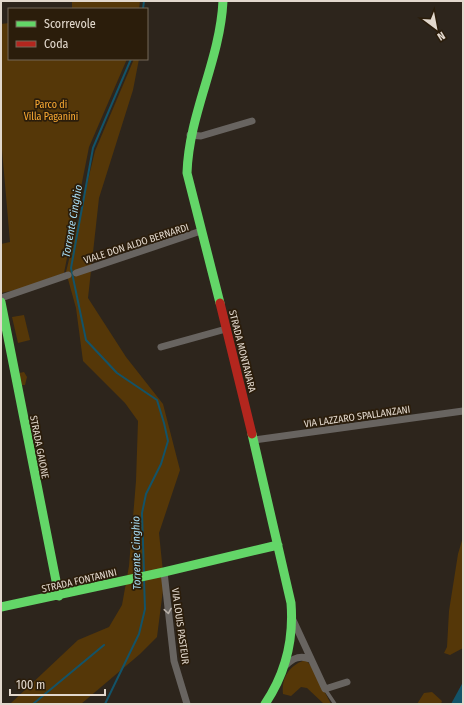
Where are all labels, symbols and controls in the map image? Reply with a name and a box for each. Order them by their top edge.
legend [8,8,148,60]
north arrow [416,8,456,48]
text: Scorrevole [44,17,96,31]
text: N [435,29,447,43]
text: Coda [44,37,69,51]
park label: Parco di Villa Paganini [24,99,78,123]
water label: Torrente Cinghio [60,183,85,259]
street label: VIALE DON ALDO BERNARDI [82,221,190,267]
street label: STRADA MONTANARA [226,309,258,394]
street label: VIA LAZZARO SPALLANZANI [303,404,411,430]
street label: STRADA GAIONE [27,415,51,480]
water label: Torrente Cinghio [129,516,144,590]
street label: STRADA FONTANINI [40,566,118,595]
street label: VIA LOUIS PASTEUR [169,587,191,665]
one-way arrow [163,608,172,614]
scale bar [10,671,105,697]
text: 100 m [16,678,45,692]

